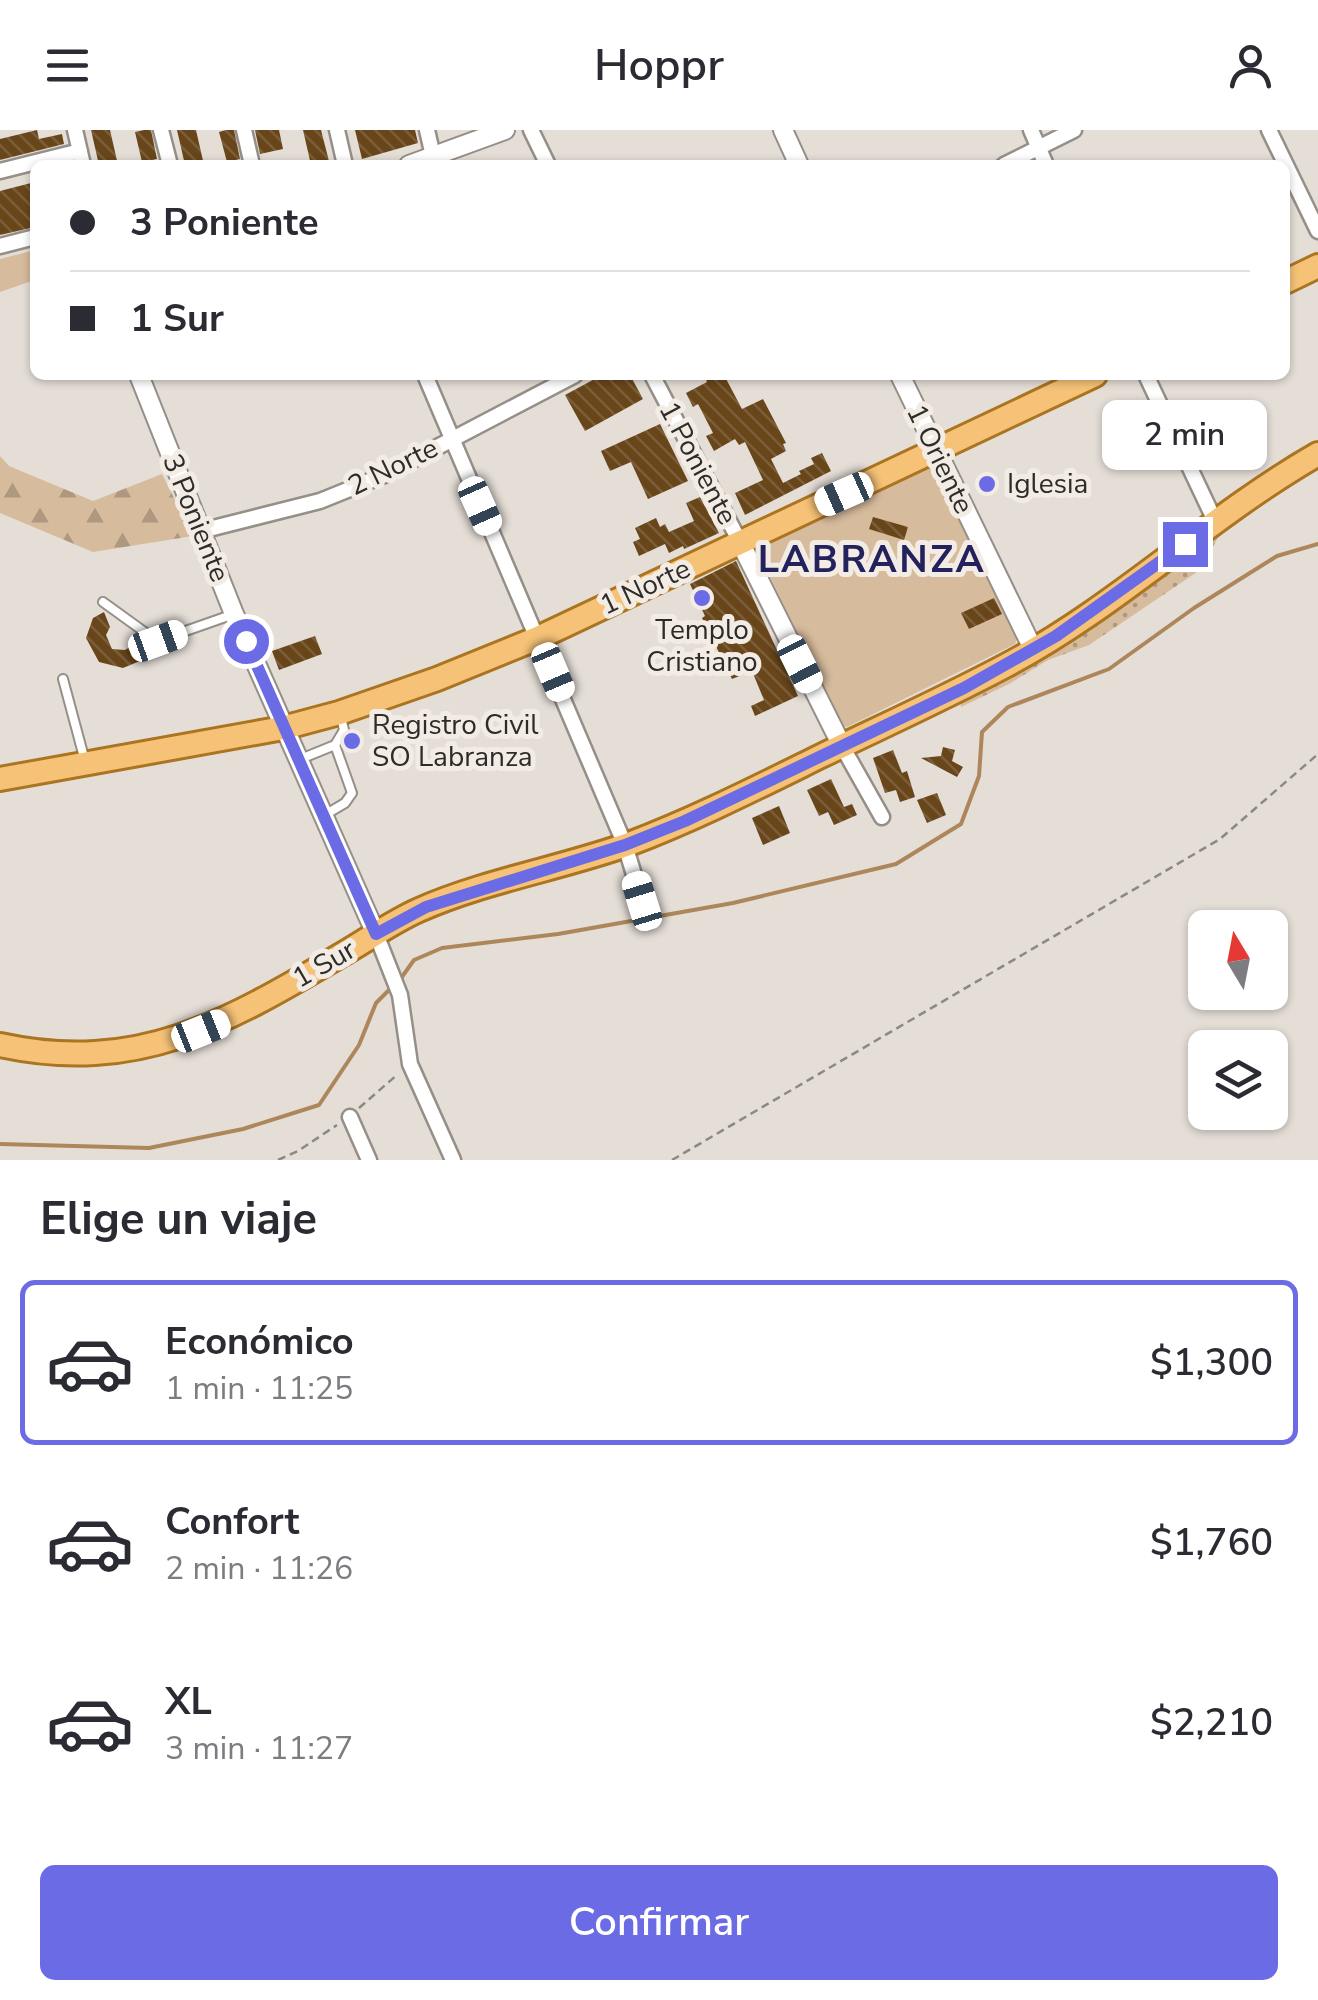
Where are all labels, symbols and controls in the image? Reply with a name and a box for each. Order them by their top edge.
text: Hoppr [594,35,724,96]
icon: menu [40,38,95,93]
icon: person [1223,38,1278,93]
text: 3 Poniente [130,197,319,248]
text: 1 Sur [130,293,224,344]
street label: 1 Poniente [650,395,746,531]
street label: 1 Oriente [897,398,983,520]
callout: 2 min [1102,399,1268,469]
text: 2 min [1144,413,1225,456]
street label: 2 Norte [342,429,444,505]
street label: 3 Poniente [153,449,239,587]
place label: Iglesia [1007,465,1088,503]
car [810,468,878,520]
car [454,472,506,540]
marker: Iglesia [976,473,998,495]
route end [1163,522,1208,567]
district label: LABRANZA [758,534,986,585]
street label: 1 Norte [594,550,696,624]
marker: Templo Cristiano [691,587,713,609]
place label: Templo Cristiano [646,611,758,681]
car [125,617,191,665]
route start [224,619,269,664]
car [773,630,827,698]
car [527,639,579,705]
place label: Registro Civil SO Labranza [372,706,539,776]
marker: Registro Civil SO Labranza [341,730,363,752]
car [619,868,665,934]
north arrow [1188,910,1288,1010]
map controls [1188,910,1288,1130]
street label: 1 Sur [286,931,362,997]
car [168,1006,234,1056]
button: layers [1188,1030,1288,1130]
text: Elige un viaje [40,1189,317,1250]
text: Económico [165,1316,354,1367]
icon: car [45,1318,135,1408]
text: $1,300 [1150,1337,1273,1388]
text: 1 min · 11:25 [165,1367,353,1410]
text: Confort [165,1496,299,1547]
icon: car [45,1498,135,1588]
text: $1,760 [1150,1517,1273,1568]
text: 2 min · 11:26 [165,1547,353,1590]
text: XL [165,1676,212,1727]
icon: car [45,1678,135,1768]
text: $2,210 [1150,1697,1273,1748]
text: 3 min · 11:27 [165,1727,353,1770]
button: Confirmar [40,1865,1278,1980]

